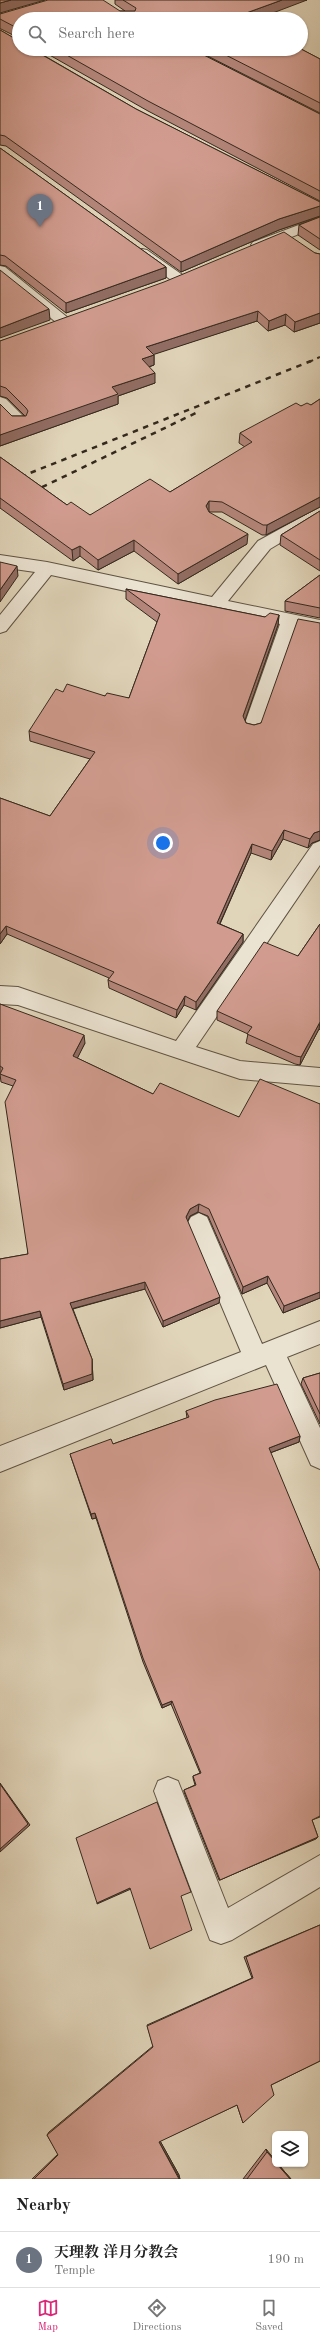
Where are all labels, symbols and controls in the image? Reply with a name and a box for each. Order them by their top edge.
search box [12,12,308,56]
icon: search [26,23,48,45]
text: Search here [58,27,135,42]
pin: 1 [27,194,53,227]
your location [153,833,173,853]
map controls [272,2131,308,2167]
button: layers [272,2131,308,2167]
text: Nearby [16,2197,71,2214]
text: 天理教 洋月分教会 [54,2246,178,2261]
text: 1 [25,2253,33,2266]
text: 190 m [267,2253,304,2266]
text: Temple [54,2264,95,2277]
tab: Map [37,2297,59,2335]
tab: Directions [133,2297,181,2335]
tab: Saved [255,2297,283,2335]

